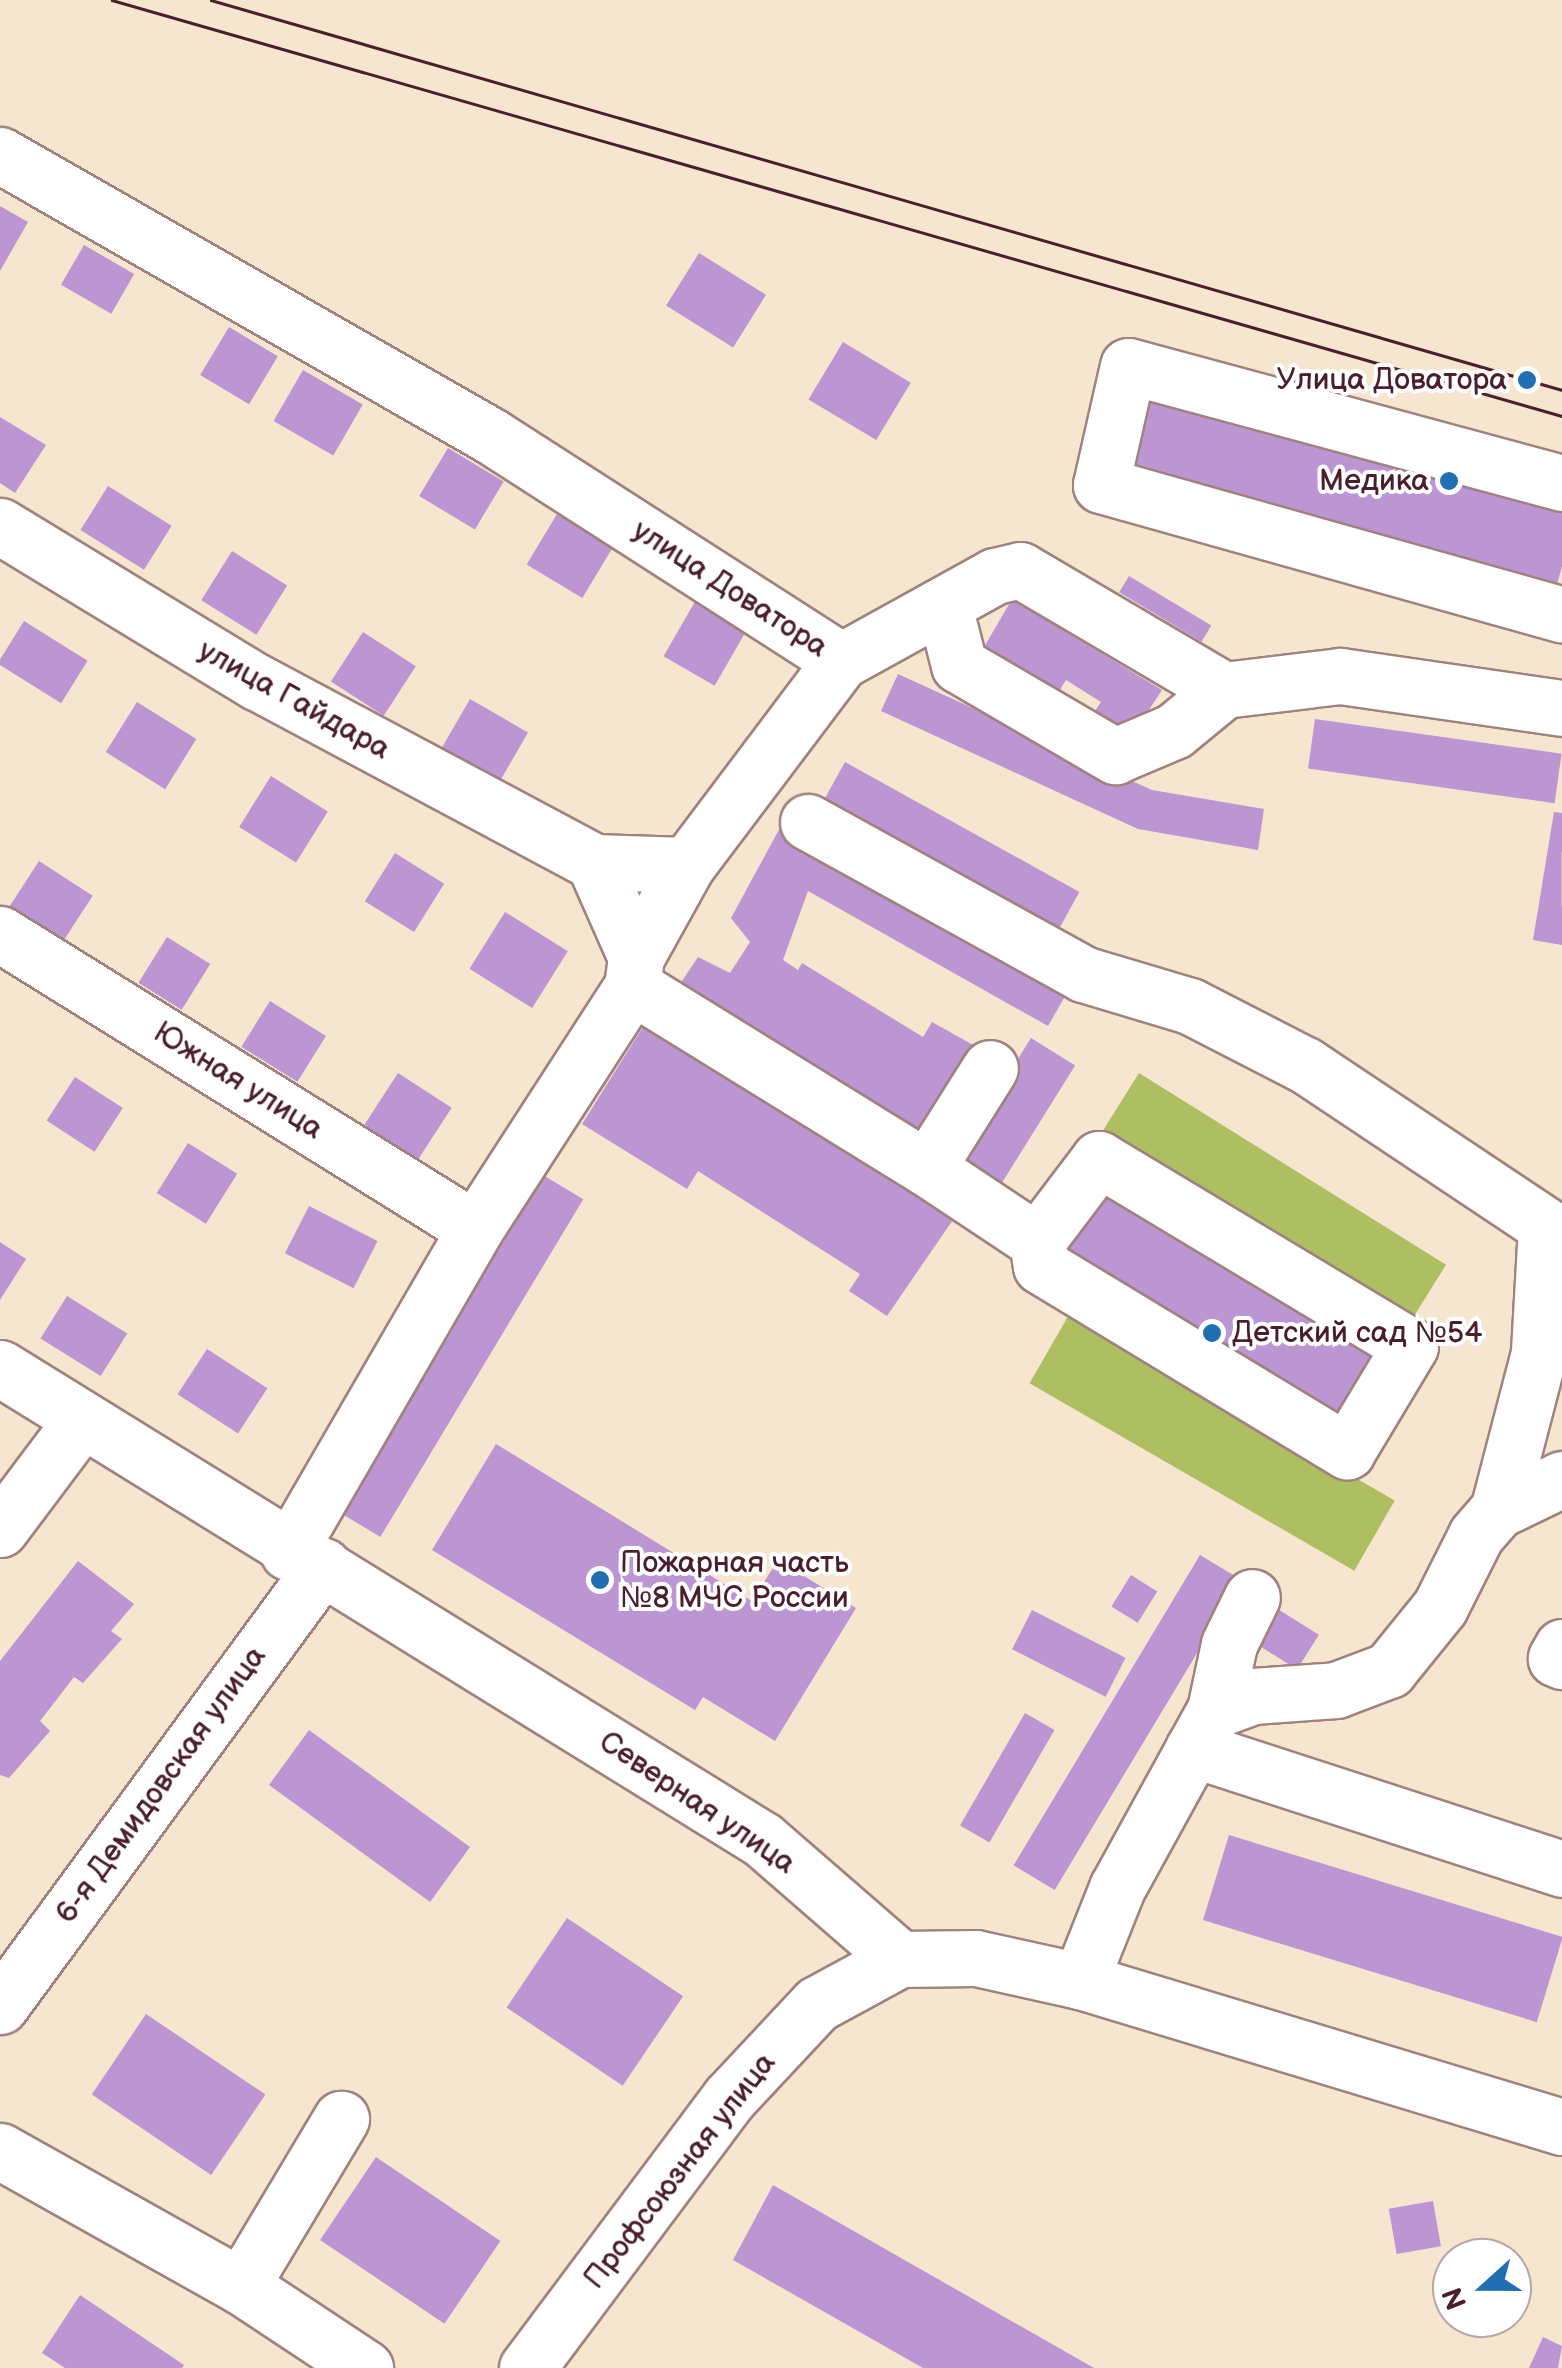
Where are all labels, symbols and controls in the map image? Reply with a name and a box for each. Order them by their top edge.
place label: Улица Доватора [1276,362,1507,398]
marker: Улица Доватора [1516,369,1538,391]
place label: Медика [1319,463,1429,499]
marker: Медика [1438,470,1460,492]
street label: улица Доватора [626,513,834,665]
street label: улица Гайдара [192,633,396,767]
street label: Южная улица [147,1015,329,1147]
place label: Детский сад №54 [1232,1315,1482,1351]
marker: Детский сад №54 [1201,1322,1223,1344]
place label: Пожарная часть №8 МЧС России [620,1545,849,1616]
marker: Пожарная часть №8 МЧС России [589,1569,611,1591]
street label: 6-я Демидовская улица [48,1639,274,1931]
street label: Северная улица [592,1724,802,1882]
street label: Профсоюзная улица [577,2046,783,2296]
north arrow [1432,2238,1532,2338]
text: N [1436,2282,1475,2314]

